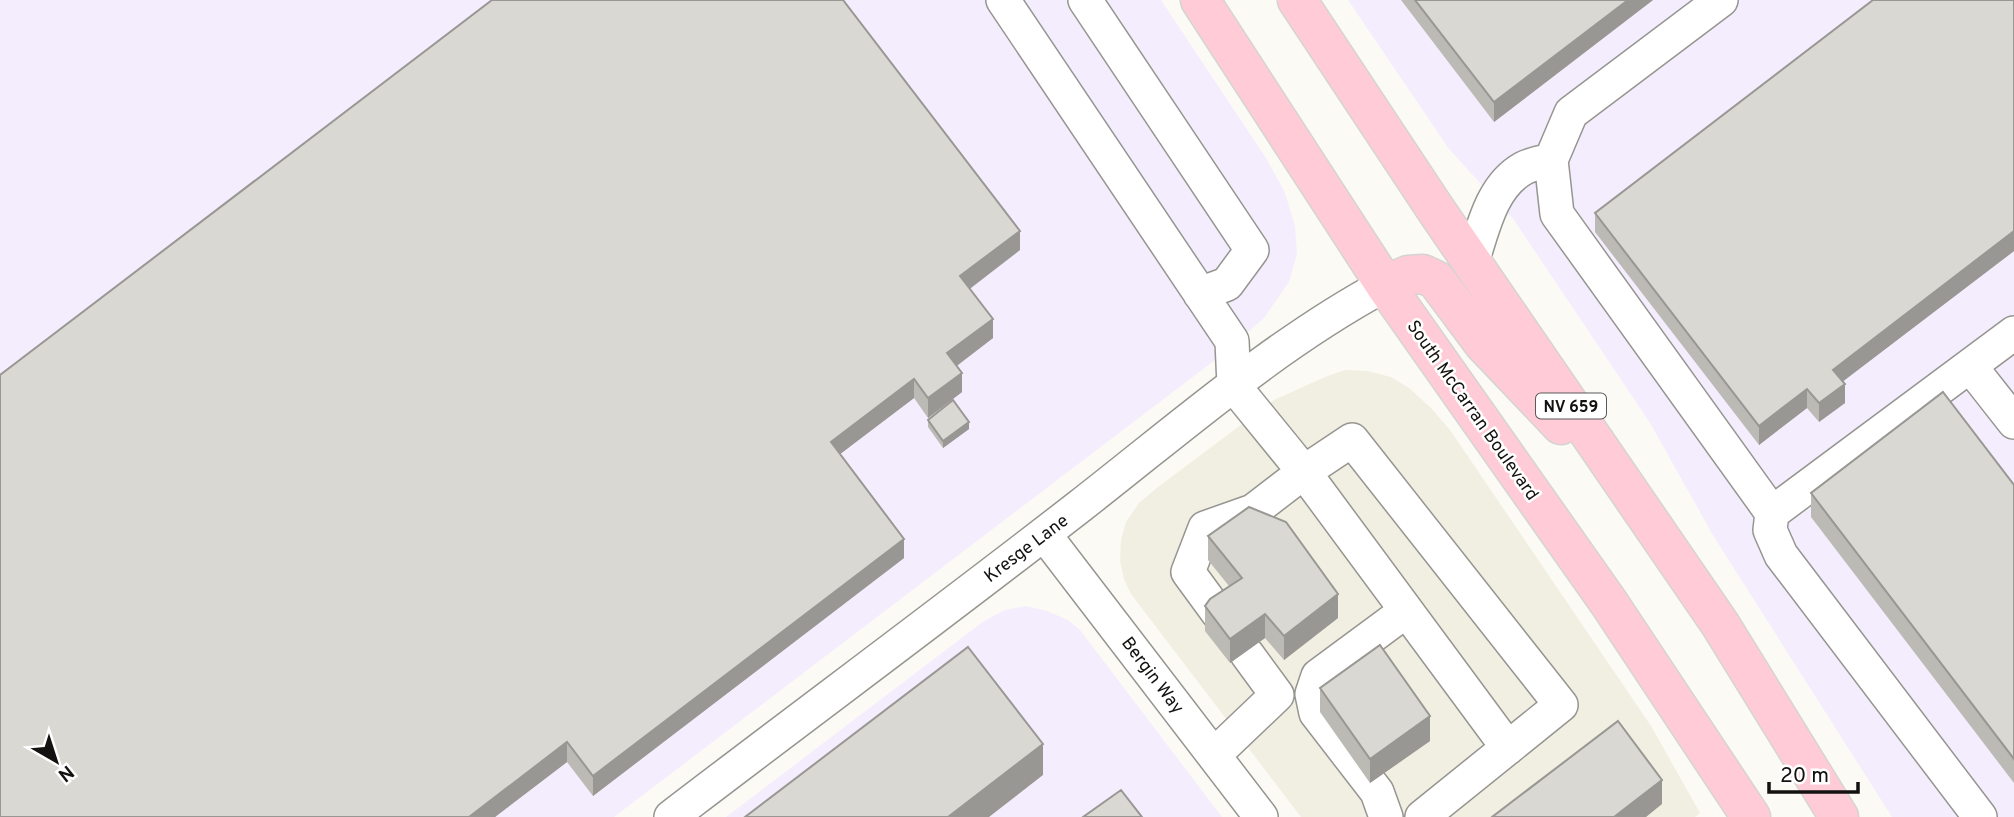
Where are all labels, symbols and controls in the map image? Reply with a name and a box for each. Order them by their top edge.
street label: South McCarran Boulevard [1401,316,1543,506]
road number: NV 659 [1536,394,1606,418]
street label: Kresge Lane [980,510,1074,588]
street label: Bergin Way [1115,633,1188,719]
north arrow [21,726,91,796]
scale bar [1769,750,1858,794]
text: N [53,759,78,786]
text: 20 m [1780,763,1829,790]

